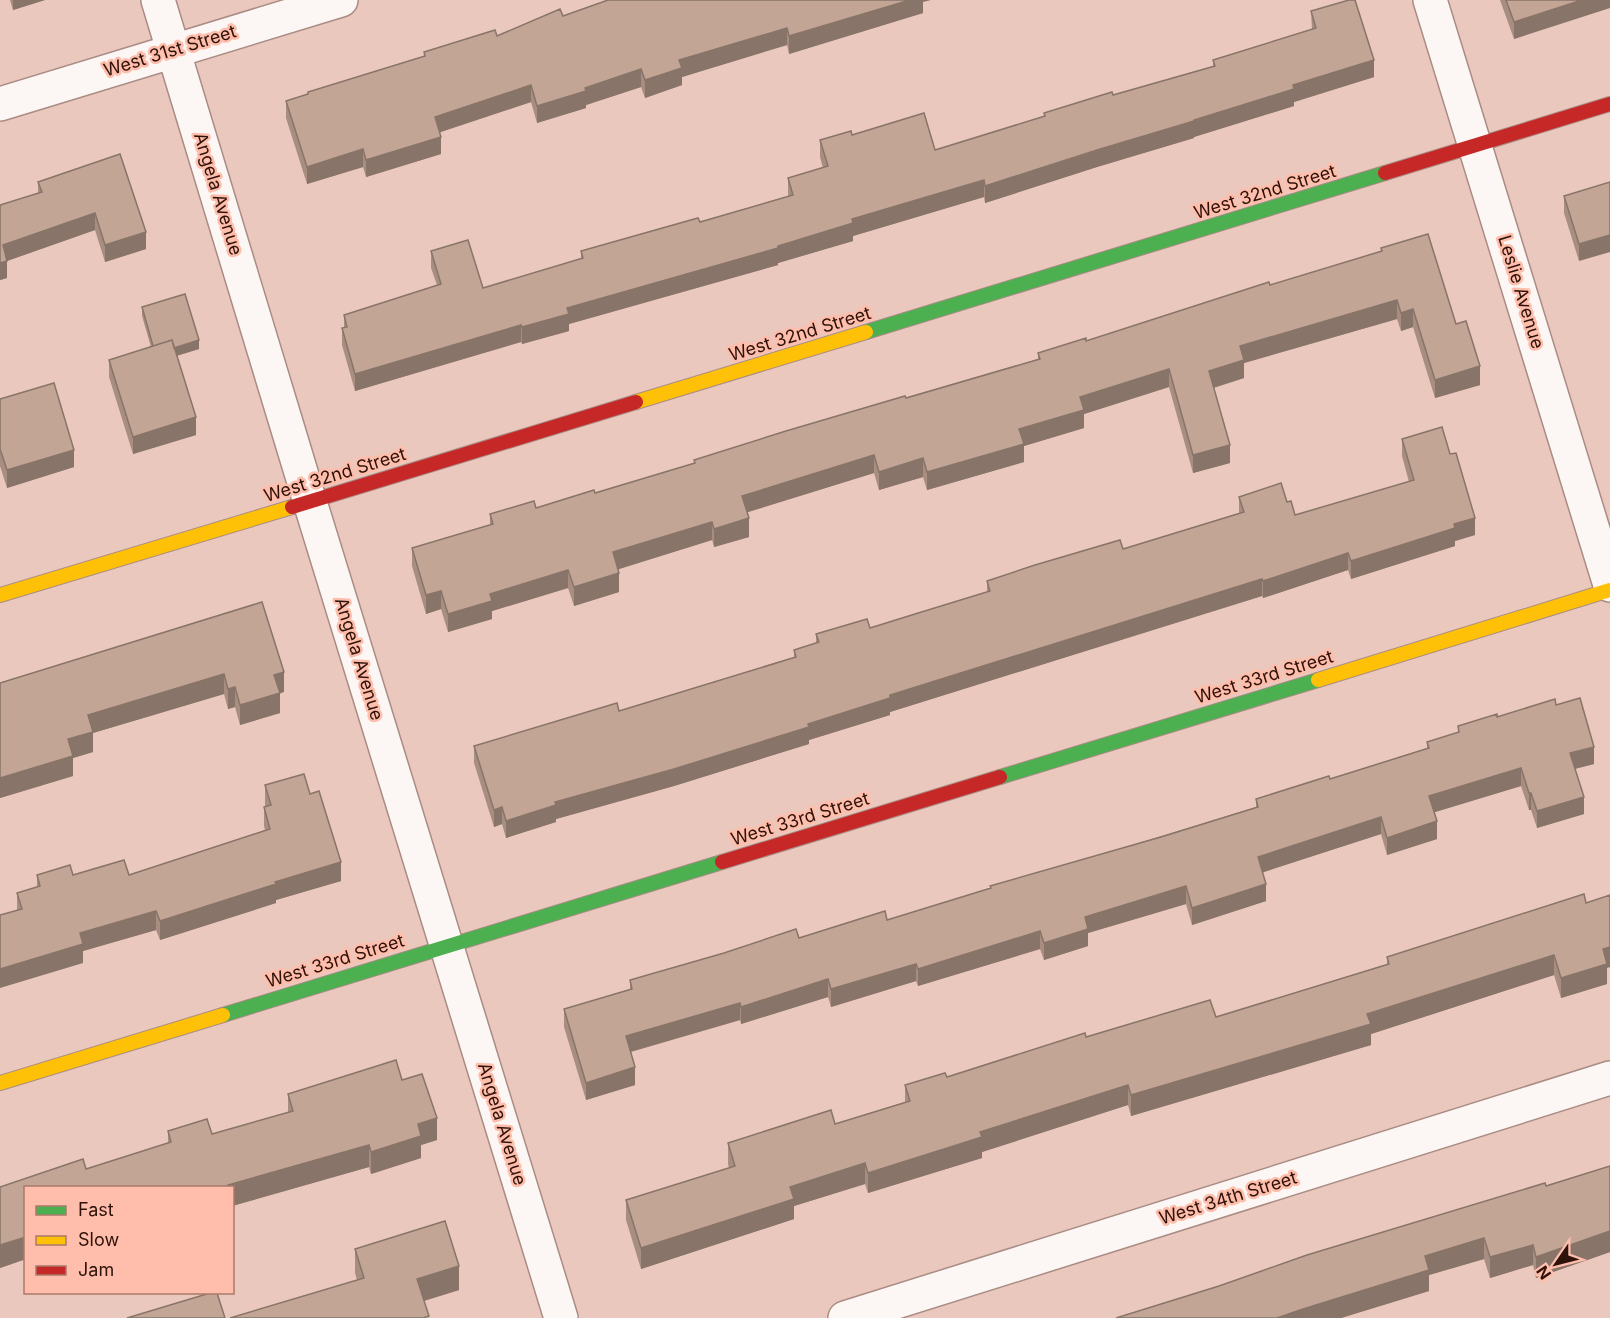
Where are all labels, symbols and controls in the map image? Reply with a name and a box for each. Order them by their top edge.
street label: West 31st Street [101,20,239,81]
street label: Angela Avenue [190,130,247,258]
street label: West 32nd Street [1191,160,1338,223]
street label: Leslie Avenue [1494,233,1549,351]
street label: West 32nd Street [726,302,873,365]
street label: West 32nd Street [261,443,408,506]
street label: Angela Avenue [331,595,388,723]
street label: West 33rd Street [1192,645,1336,708]
street label: West 33rd Street [728,787,872,850]
street label: West 33rd Street [263,929,407,992]
street label: Angela Avenue [474,1060,531,1188]
street label: West 34th Street [1156,1167,1299,1228]
legend [24,1186,234,1294]
text: Fast [78,1199,114,1220]
text: Slow [78,1229,119,1250]
north arrow [1526,1234,1586,1294]
text: Jam [78,1259,114,1280]
text: N [1532,1262,1555,1283]

